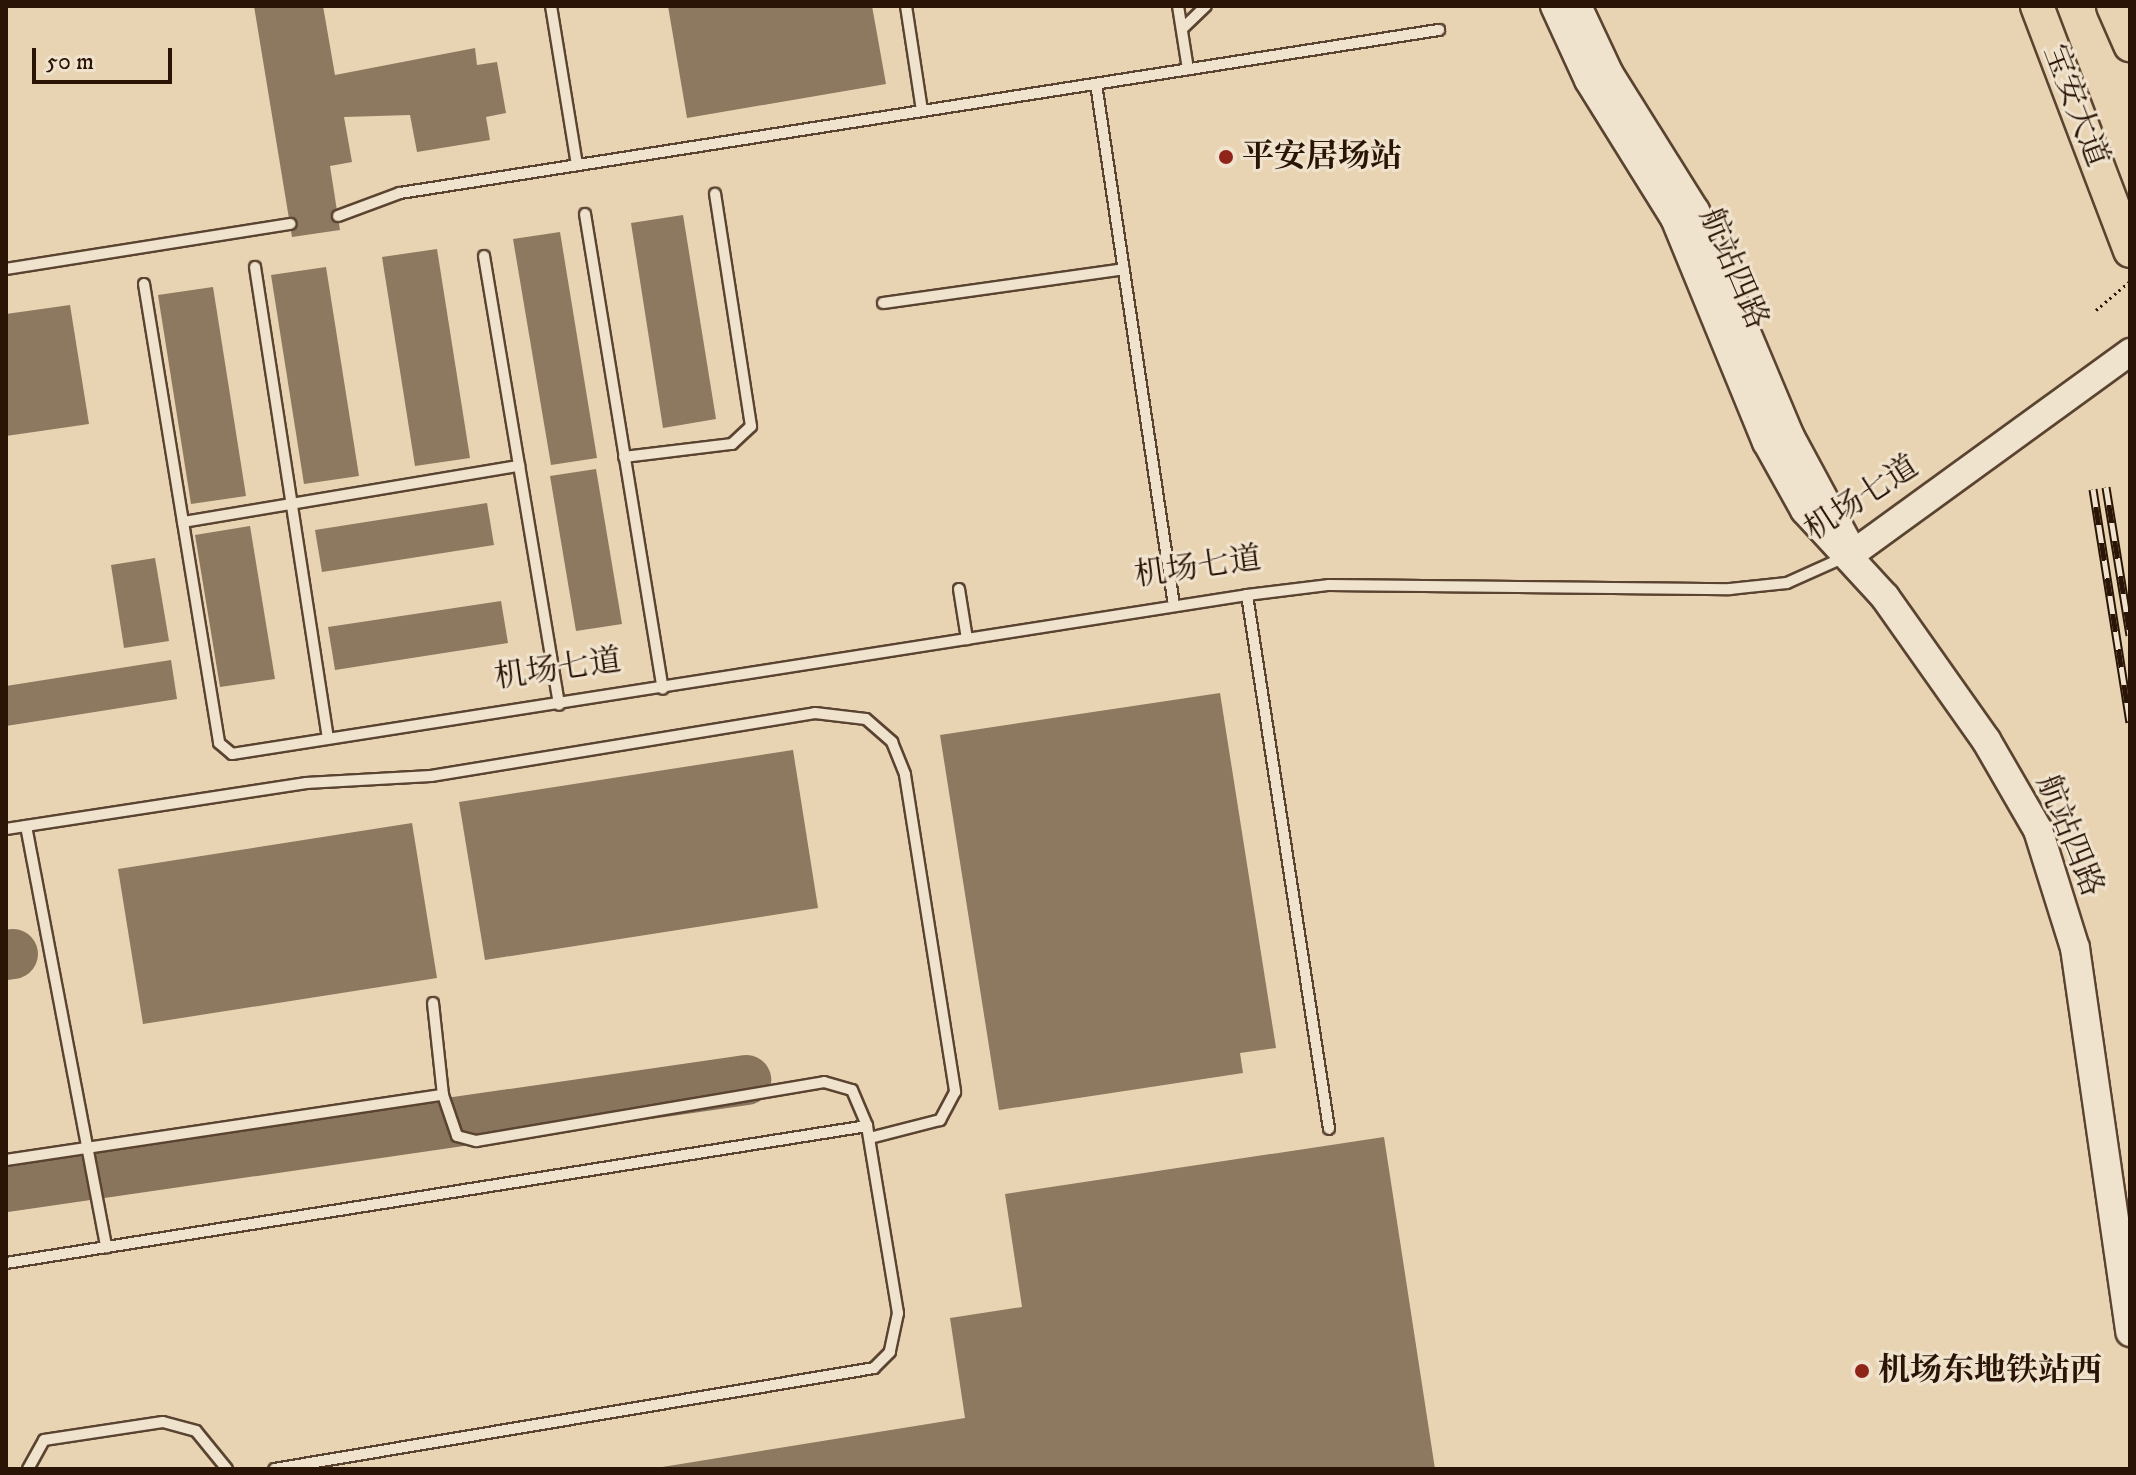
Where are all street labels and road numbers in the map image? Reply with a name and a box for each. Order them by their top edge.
street label: 宝安大道 [2034,39,2116,173]
street label: 航站四路 [1690,203,1776,335]
street label: 机场七道 [1798,448,1926,550]
street label: 机场七道 [1132,540,1264,596]
street label: 机场七道 [492,642,624,698]
street label: 航站四路 [2027,769,2111,903]

